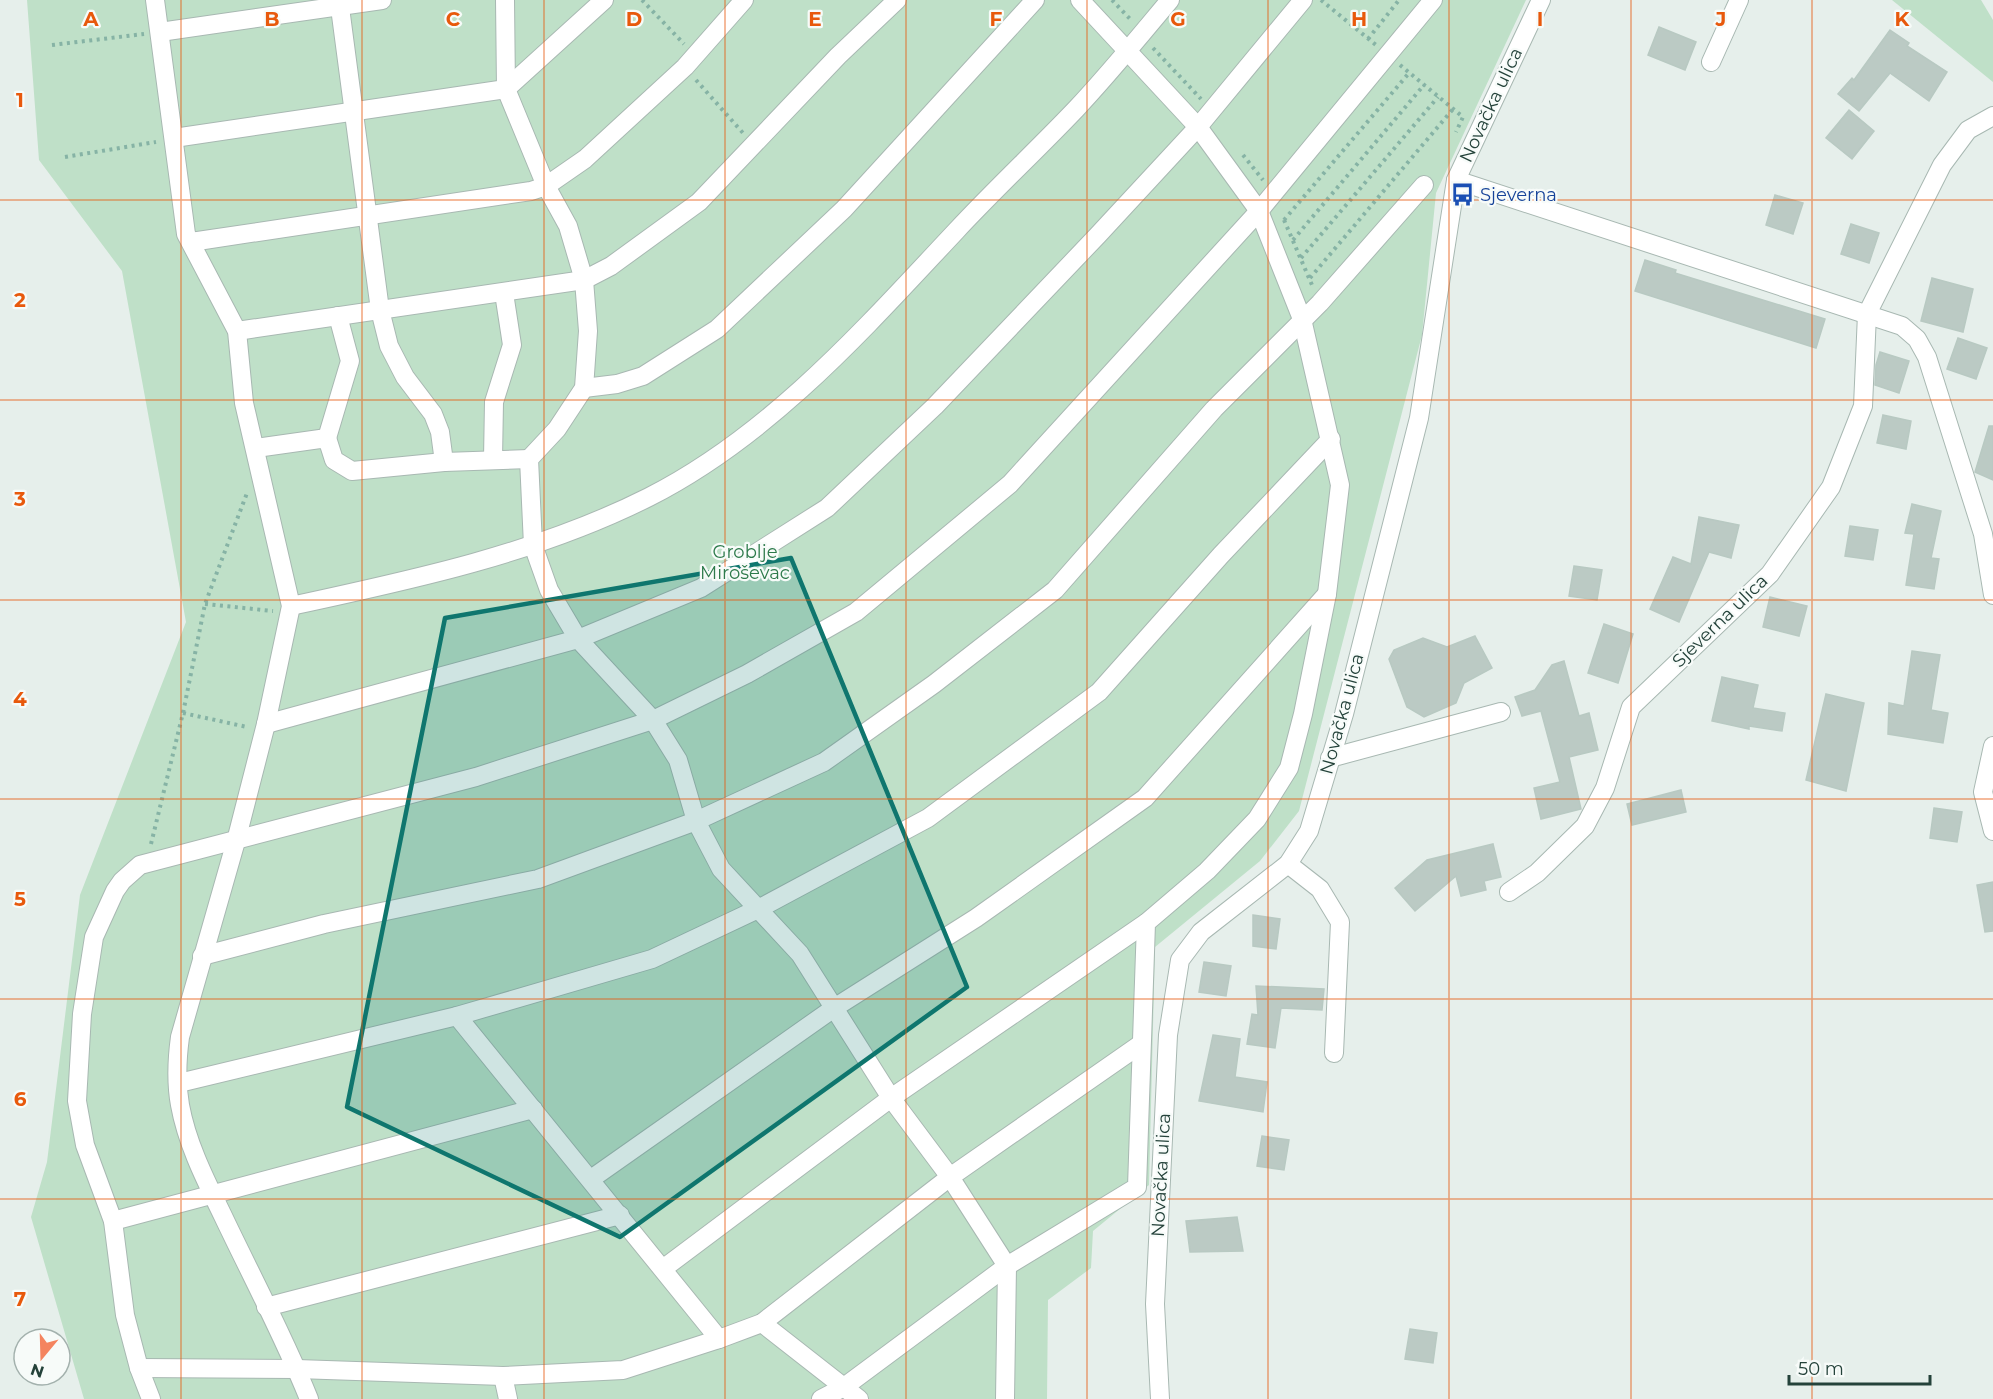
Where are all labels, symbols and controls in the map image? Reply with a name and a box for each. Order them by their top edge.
text: A [82,7,99,31]
text: B [264,7,280,31]
text: C [446,7,461,31]
text: D [626,7,642,31]
text: E [808,7,822,31]
text: F [990,7,1003,31]
text: G [1170,7,1186,31]
text: H [1351,7,1367,31]
text: I [1537,7,1543,31]
text: J [1715,7,1726,31]
text: K [1895,7,1911,31]
street label: Novačka ulica [1455,44,1527,166]
text: 1 [16,88,24,112]
bus stop icon: Sjeverna [1449,182,1475,208]
place label: Sjeverna [1480,184,1557,206]
text: 2 [14,288,26,312]
text: 3 [13,487,26,511]
park label: Groblje Miroševac [700,541,790,584]
street label: Sjeverna ulica [1668,570,1772,672]
street label: Novačka ulica [1315,651,1369,777]
text: 4 [13,687,27,711]
text: 5 [14,887,26,911]
text: 6 [14,1087,27,1111]
street label: Novačka ulica [1147,1112,1175,1238]
text: 7 [14,1287,26,1311]
north arrow [12,1327,72,1387]
scale bar [1789,1348,1930,1386]
text: 50 m [1798,1358,1844,1380]
text: N [28,1360,46,1382]

